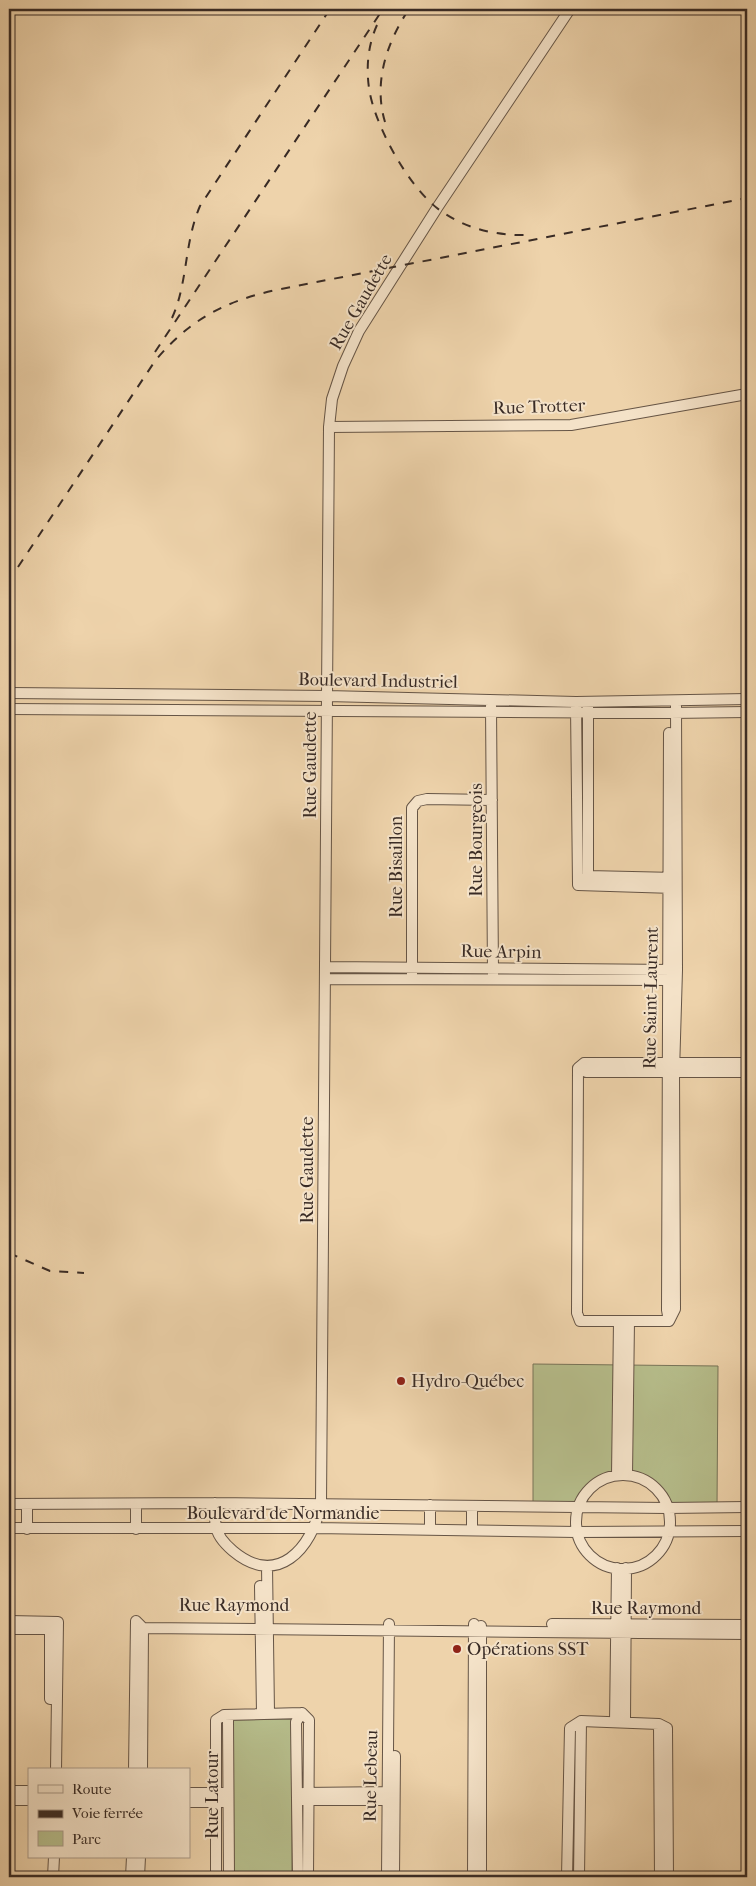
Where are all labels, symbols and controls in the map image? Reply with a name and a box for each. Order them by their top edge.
street label: Rue Gaudette [325,250,397,354]
street label: Rue Trotter [492,395,586,419]
street label: Boulevard Industriel [298,669,458,693]
street label: Rue Gaudette [300,711,321,819]
street label: Rue Bourgeois [466,783,487,897]
street label: Rue Bisaillon [386,815,407,918]
street label: Rue Saint-Laurent [639,926,663,1069]
street label: Rue Arpin [460,941,542,963]
street label: Rue Gaudette [297,1116,318,1224]
place label: Hydro-Québec [411,1371,524,1392]
marker: Hydro-Québec [395,1375,407,1387]
street label: Boulevard de Normandie [187,1503,379,1524]
street label: Rue Raymond [179,1595,289,1616]
street label: Rue Raymond [591,1598,701,1619]
place label: Opérations SST [467,1639,589,1660]
marker: Opérations SST [451,1643,463,1655]
street label: Rue Lebeau [360,1730,382,1822]
street label: Rue Latour [202,1751,223,1839]
legend [28,1768,190,1858]
text: Route [72,1780,112,1798]
text: Voie ferrée [71,1804,144,1822]
text: Parc [72,1830,101,1848]

